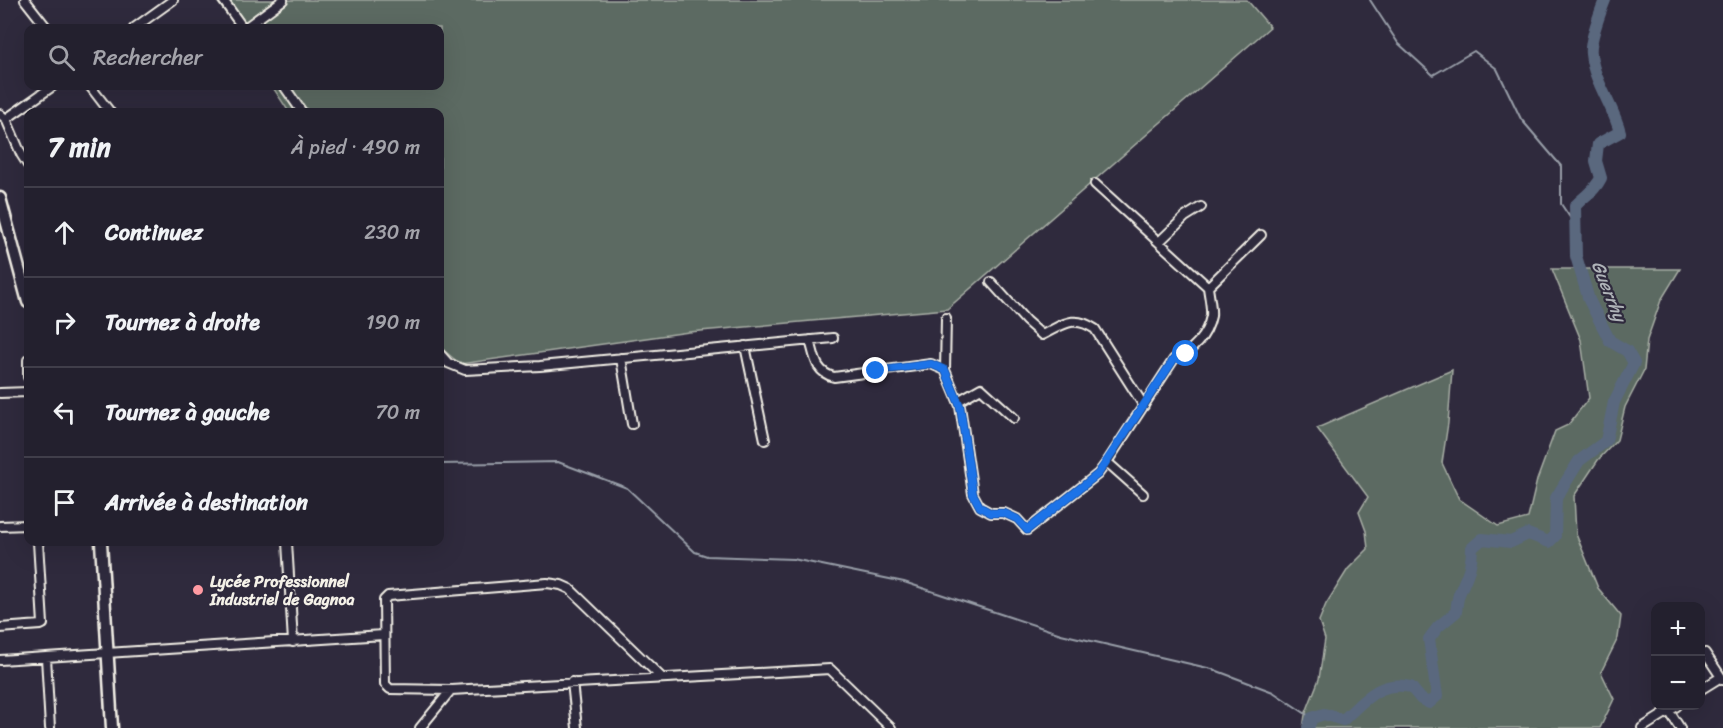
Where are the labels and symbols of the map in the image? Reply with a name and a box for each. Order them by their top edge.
water label: Guerrhy [1582,255,1637,329]
route start [1172,340,1198,366]
route end [862,357,888,383]
place label: Lycée Professionnel Industriel de Gagnoa [209,567,354,614]
marker: Lycée Professionnel Industriel de Gagnoa [191,583,205,597]

